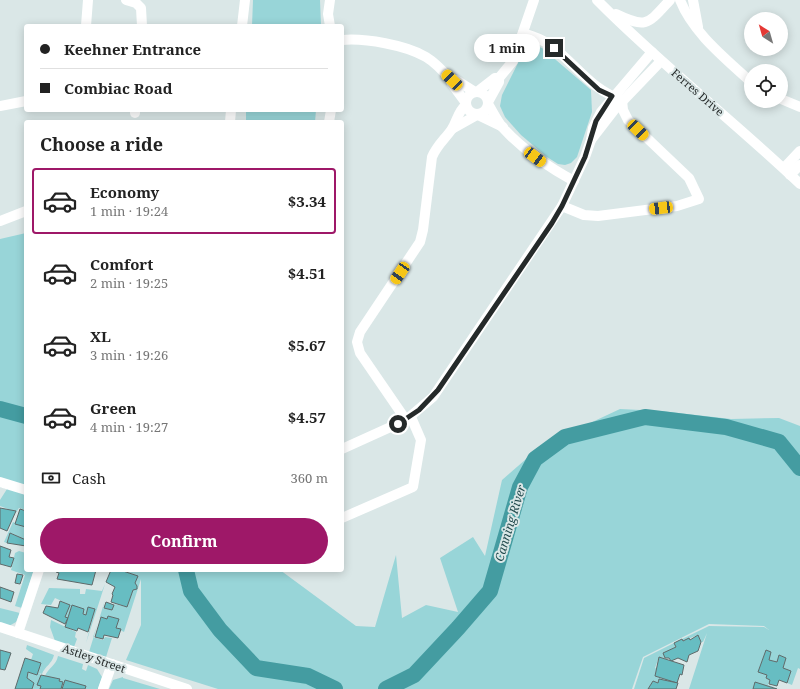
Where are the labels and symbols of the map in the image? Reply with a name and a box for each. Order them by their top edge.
north arrow [744,12,788,56]
callout: 1 min [474,34,540,62]
route end [545,39,563,57]
street label: Ferres Drive [669,65,728,119]
car [439,67,465,93]
car [625,117,651,143]
car [522,145,548,169]
car [648,201,674,215]
car [388,260,412,286]
route start [389,415,407,433]
water label: Canning River [490,482,530,563]
street label: Astley Street [61,640,128,676]

